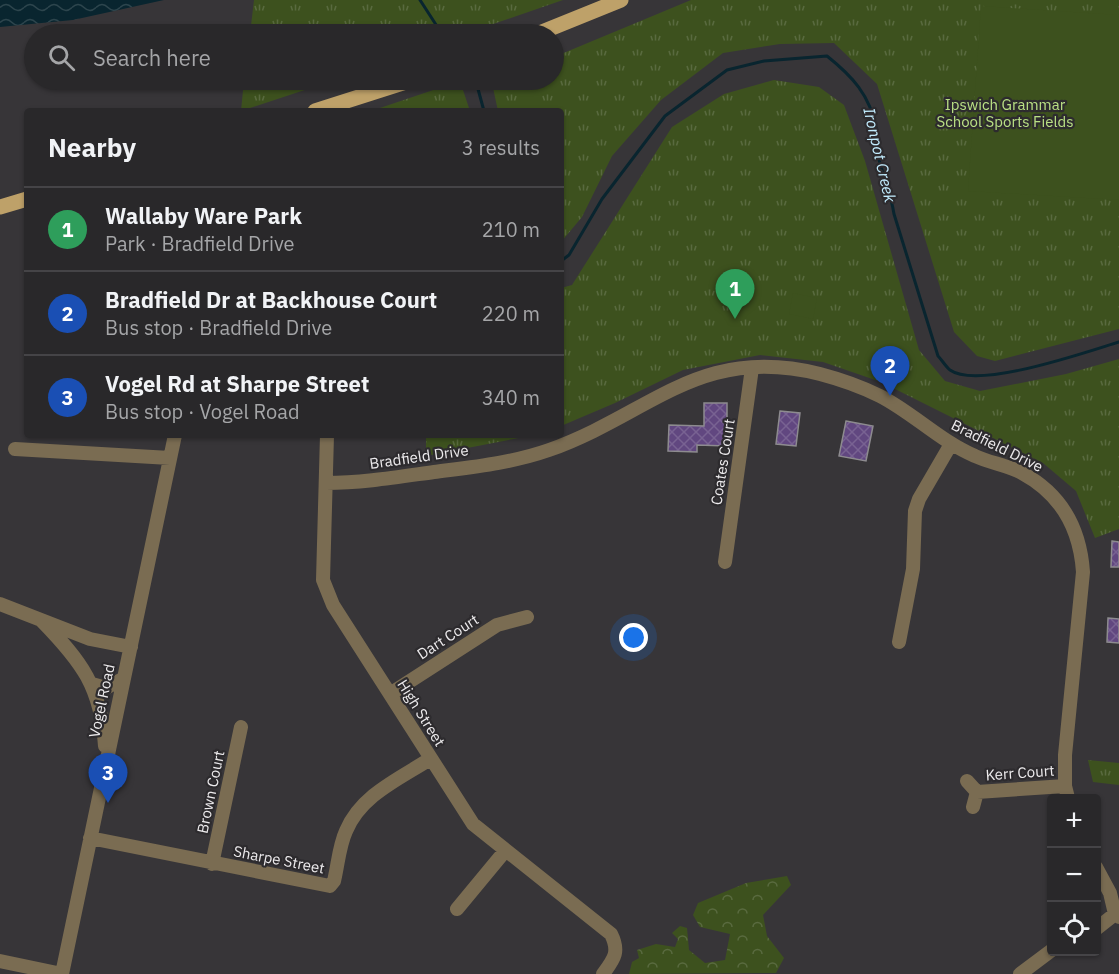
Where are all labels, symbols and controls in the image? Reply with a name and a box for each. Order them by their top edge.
search box [24,24,564,90]
icon: search [45,41,78,74]
text: Search here [93,43,211,72]
park label: Ipswich Grammar School Sports Fields [936,95,1074,131]
water label: Ironpot Creek [859,106,901,205]
text: Nearby [48,130,136,164]
text: 3 results [462,134,540,161]
text: Wallaby Ware Park [105,201,302,230]
text: 1 [62,216,74,243]
text: 210 m [482,216,540,243]
text: Park · Bradfield Drive [105,230,295,257]
pin: 1 [716,270,754,319]
text: Bradfield Dr at Backhouse Court [105,285,437,314]
text: 2 [62,300,74,327]
text: 220 m [482,300,540,327]
text: Bus stop · Bradfield Drive [105,314,332,341]
pin: 2 [870,346,910,396]
text: Vogel Rd at Sharpe Street [105,369,369,398]
text: 3 [62,384,74,411]
text: 340 m [482,384,540,411]
text: Bus stop · Vogel Road [105,398,300,425]
street label: Bradfield Drive [948,415,1046,476]
street label: Coates Court [706,417,739,506]
street label: Bradfield Drive [368,440,470,473]
street label: Dart Court [413,610,482,663]
your location [619,623,648,652]
street label: Vogel Road [84,662,119,740]
street label: High Street [393,676,449,750]
street label: Brown Court [192,749,229,835]
pin: 3 [88,754,128,803]
street label: Kerr Court [985,761,1055,784]
map controls [1047,794,1101,956]
button: + [1047,794,1101,848]
street label: Sharpe Street [232,841,326,878]
button: − [1047,848,1101,902]
button: locate [1047,902,1101,956]

